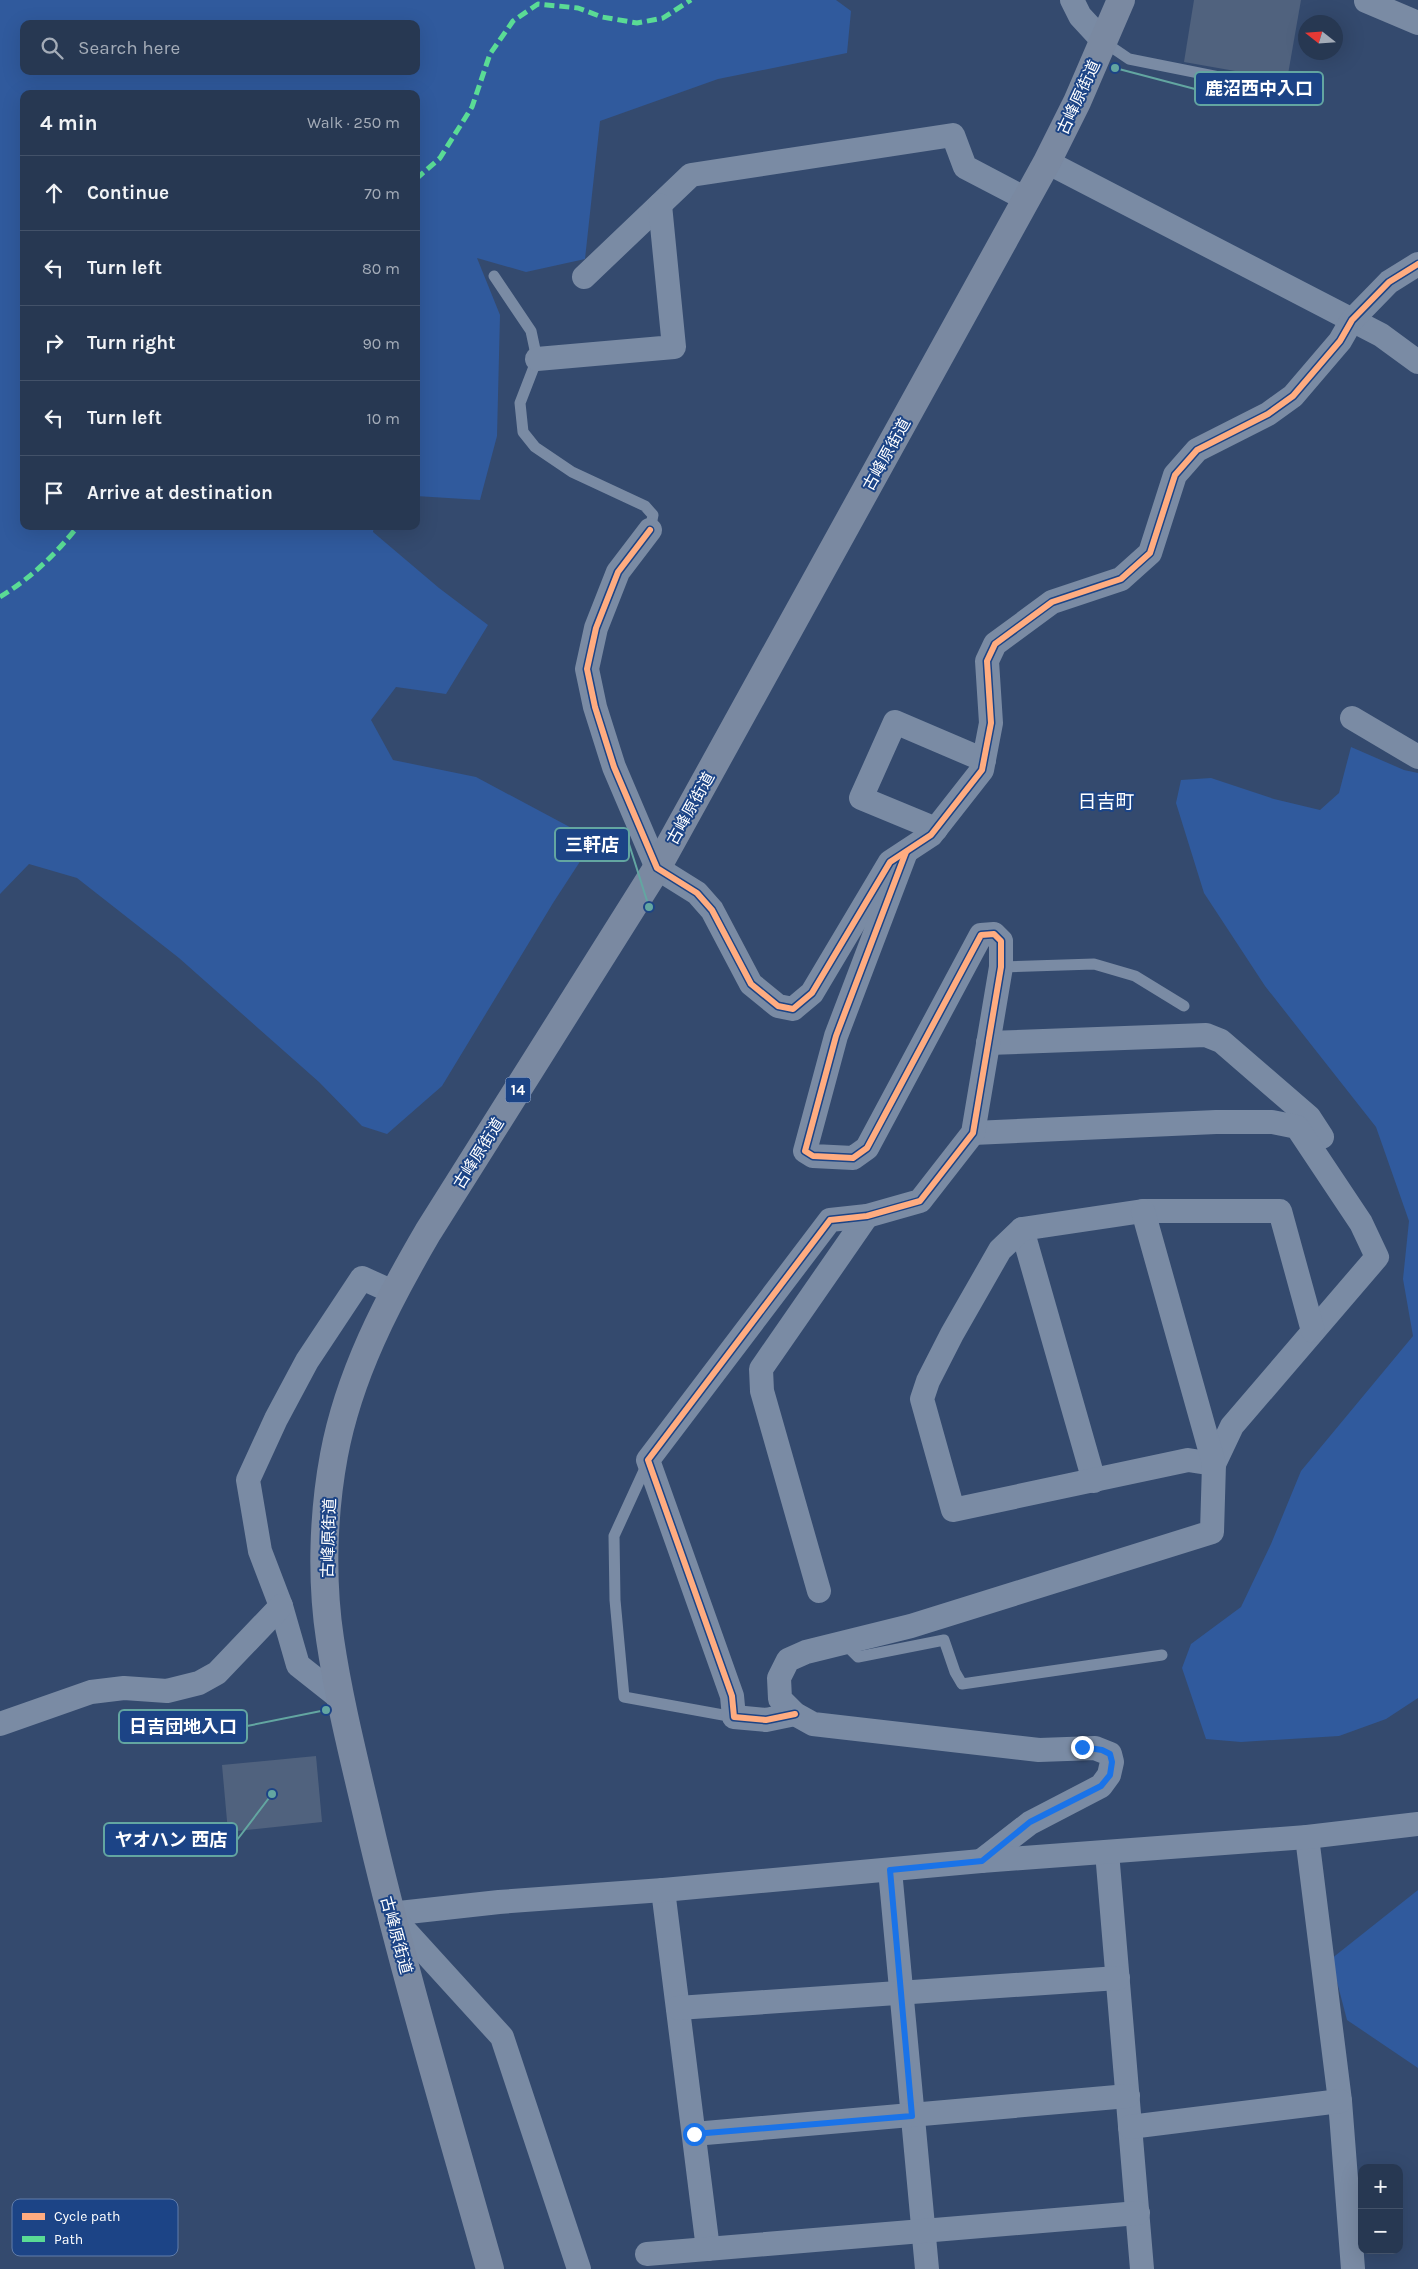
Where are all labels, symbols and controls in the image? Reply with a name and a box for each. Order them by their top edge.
north arrow [1298,15,1343,60]
search box [20,20,420,75]
icon: search [38,34,66,62]
text: Search here [78,37,180,59]
street label: 古峰原街道 [1053,57,1104,137]
callout: 鹿沼西中入口 [1195,72,1323,105]
text: 鹿沼西中入口 [1205,78,1313,100]
text: 4 min [40,111,98,135]
text: Walk · 250 m [307,113,400,132]
icon: ahead [40,179,68,207]
text: Continue [87,182,169,204]
text: 70 m [364,184,400,203]
icon: left [40,254,68,282]
text: Turn left [87,257,162,279]
text: 80 m [362,259,400,278]
icon: right [40,329,68,357]
text: Turn right [87,332,176,354]
text: 90 m [362,334,400,353]
icon: left [40,404,68,432]
text: Turn left [87,407,162,429]
text: 10 m [366,409,400,428]
street label: 古峰原街道 [859,415,914,494]
icon: arrive [40,479,68,507]
text: Arrive at destination [87,482,273,504]
street label: 古峰原街道 [663,769,718,848]
district label: 日吉町 [1077,791,1135,813]
callout: 三軒店 [555,828,629,861]
text: 三軒店 [565,834,619,856]
road number: 14 [506,1078,530,1102]
street label: 古峰原街道 [449,1114,508,1192]
street label: 古峰原街道 [318,1498,339,1578]
callout: 日吉団地入口 [119,1710,247,1743]
text: 日吉団地入口 [129,1716,237,1738]
route end [1071,1736,1094,1759]
callout: ヤオハン 西店 [104,1823,237,1856]
text: ヤオハン 西店 [115,1829,227,1851]
street label: 古峰原街道 [377,1894,416,1976]
route start [683,2123,706,2146]
map controls [1358,2164,1403,2254]
button: + [1358,2164,1403,2209]
legend [12,2199,178,2256]
text: Cycle path [54,2208,120,2225]
button: − [1358,2209,1403,2254]
text: Path [54,2231,83,2248]

